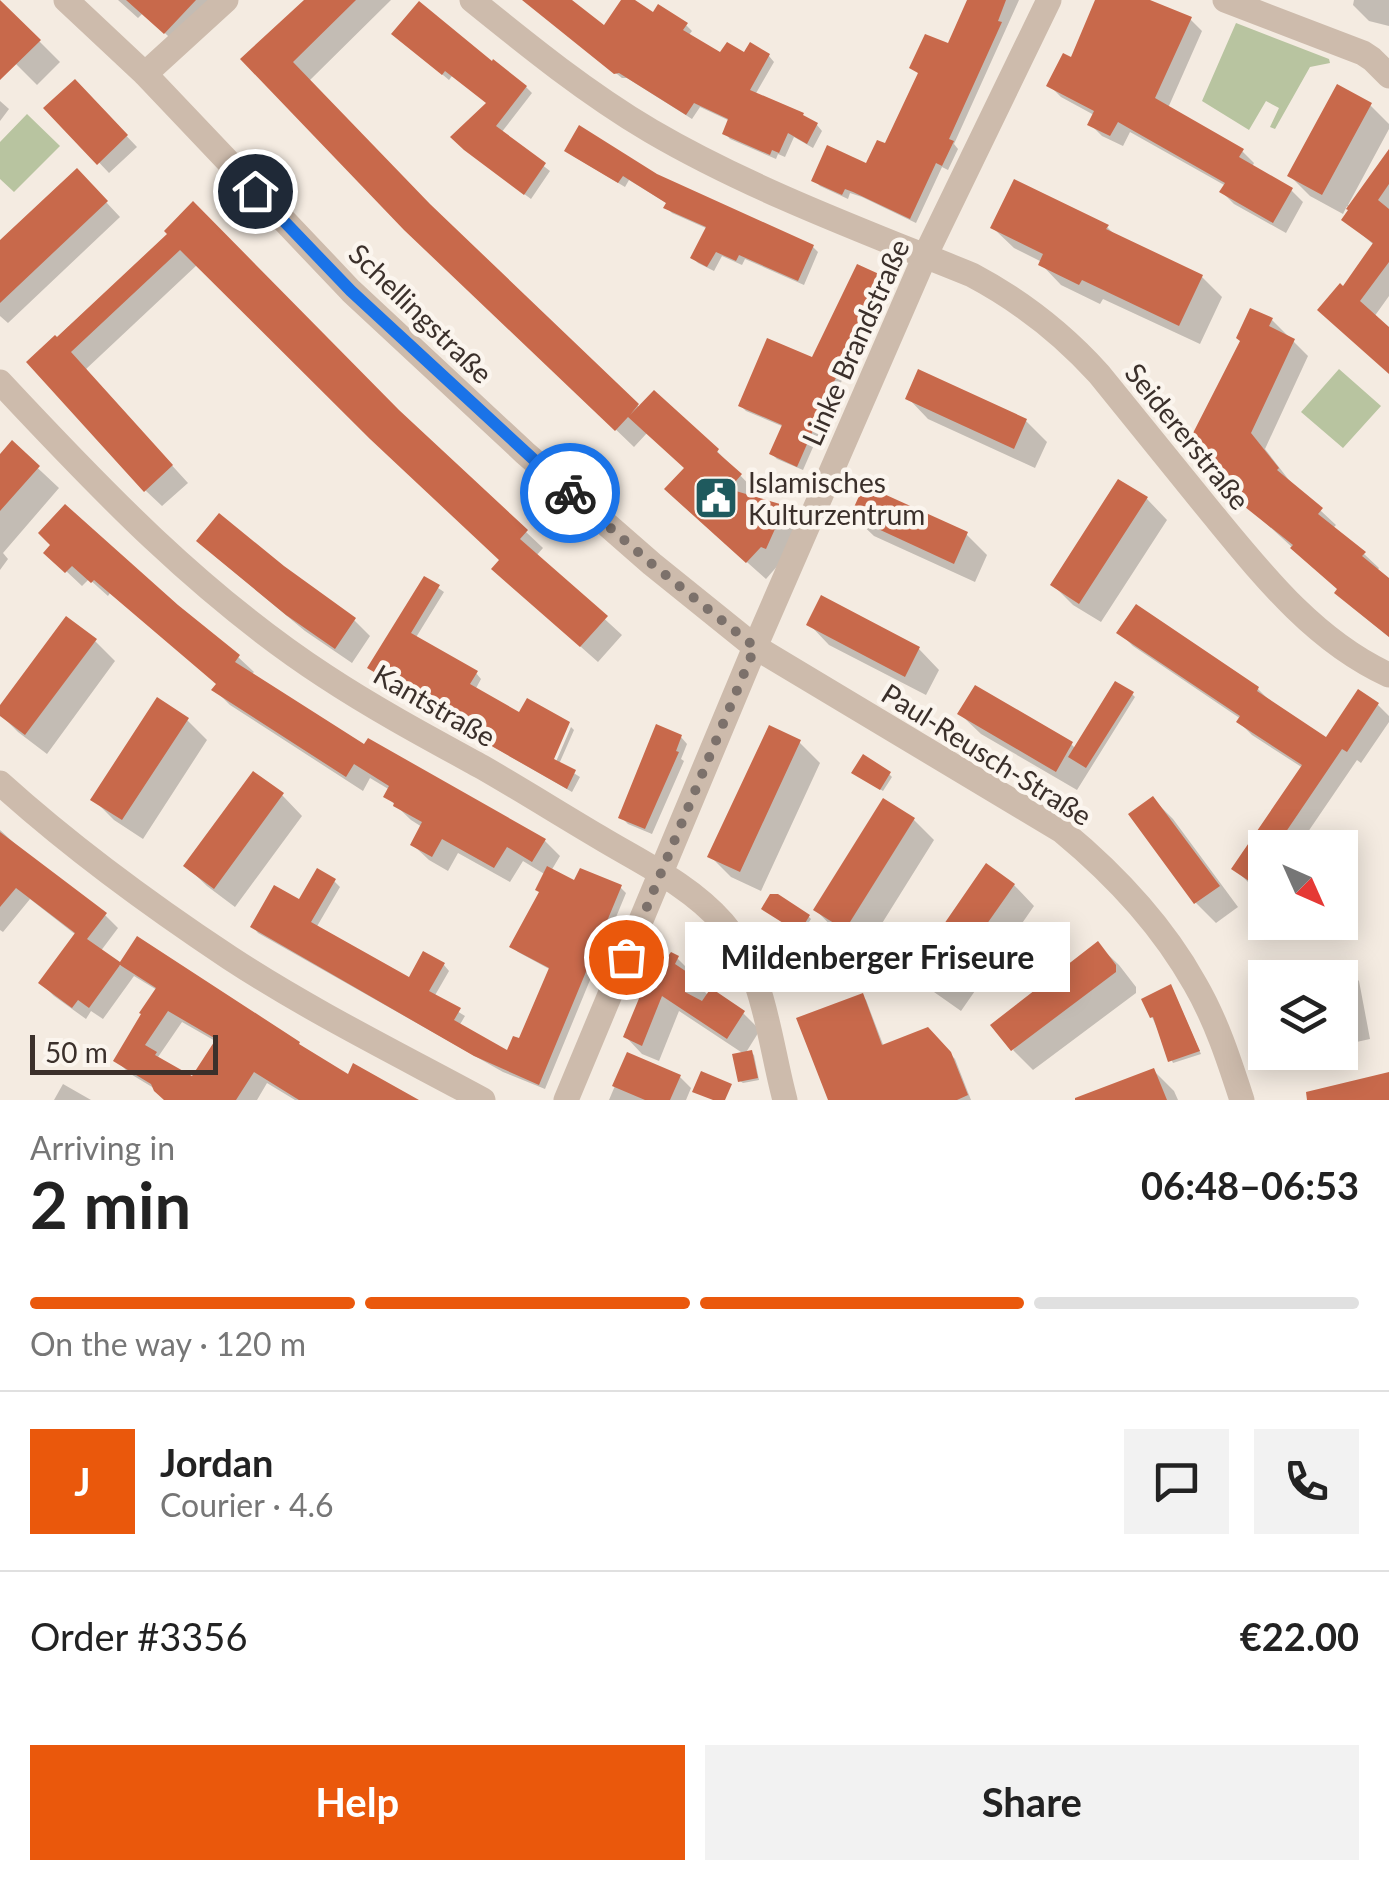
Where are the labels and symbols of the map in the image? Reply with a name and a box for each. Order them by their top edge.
pin [213,149,298,234]
street label: Linke Brandstraße [794,234,916,450]
street label: Schellingstraße [342,236,500,390]
street label: Seidererstraße [1119,356,1257,516]
courier [520,443,620,543]
place label: Islamisches Kulturzentrum [748,465,925,531]
public building icon: Islamisches Kulturzentrum [693,475,739,521]
street label: Kantstraße [368,657,502,753]
street label: Paul-Reusch-Straße [876,676,1098,832]
north arrow [1248,830,1358,940]
pin [584,915,669,1000]
callout: Mildenberger Friseure [686,922,1071,992]
scale bar [30,1030,218,1074]

